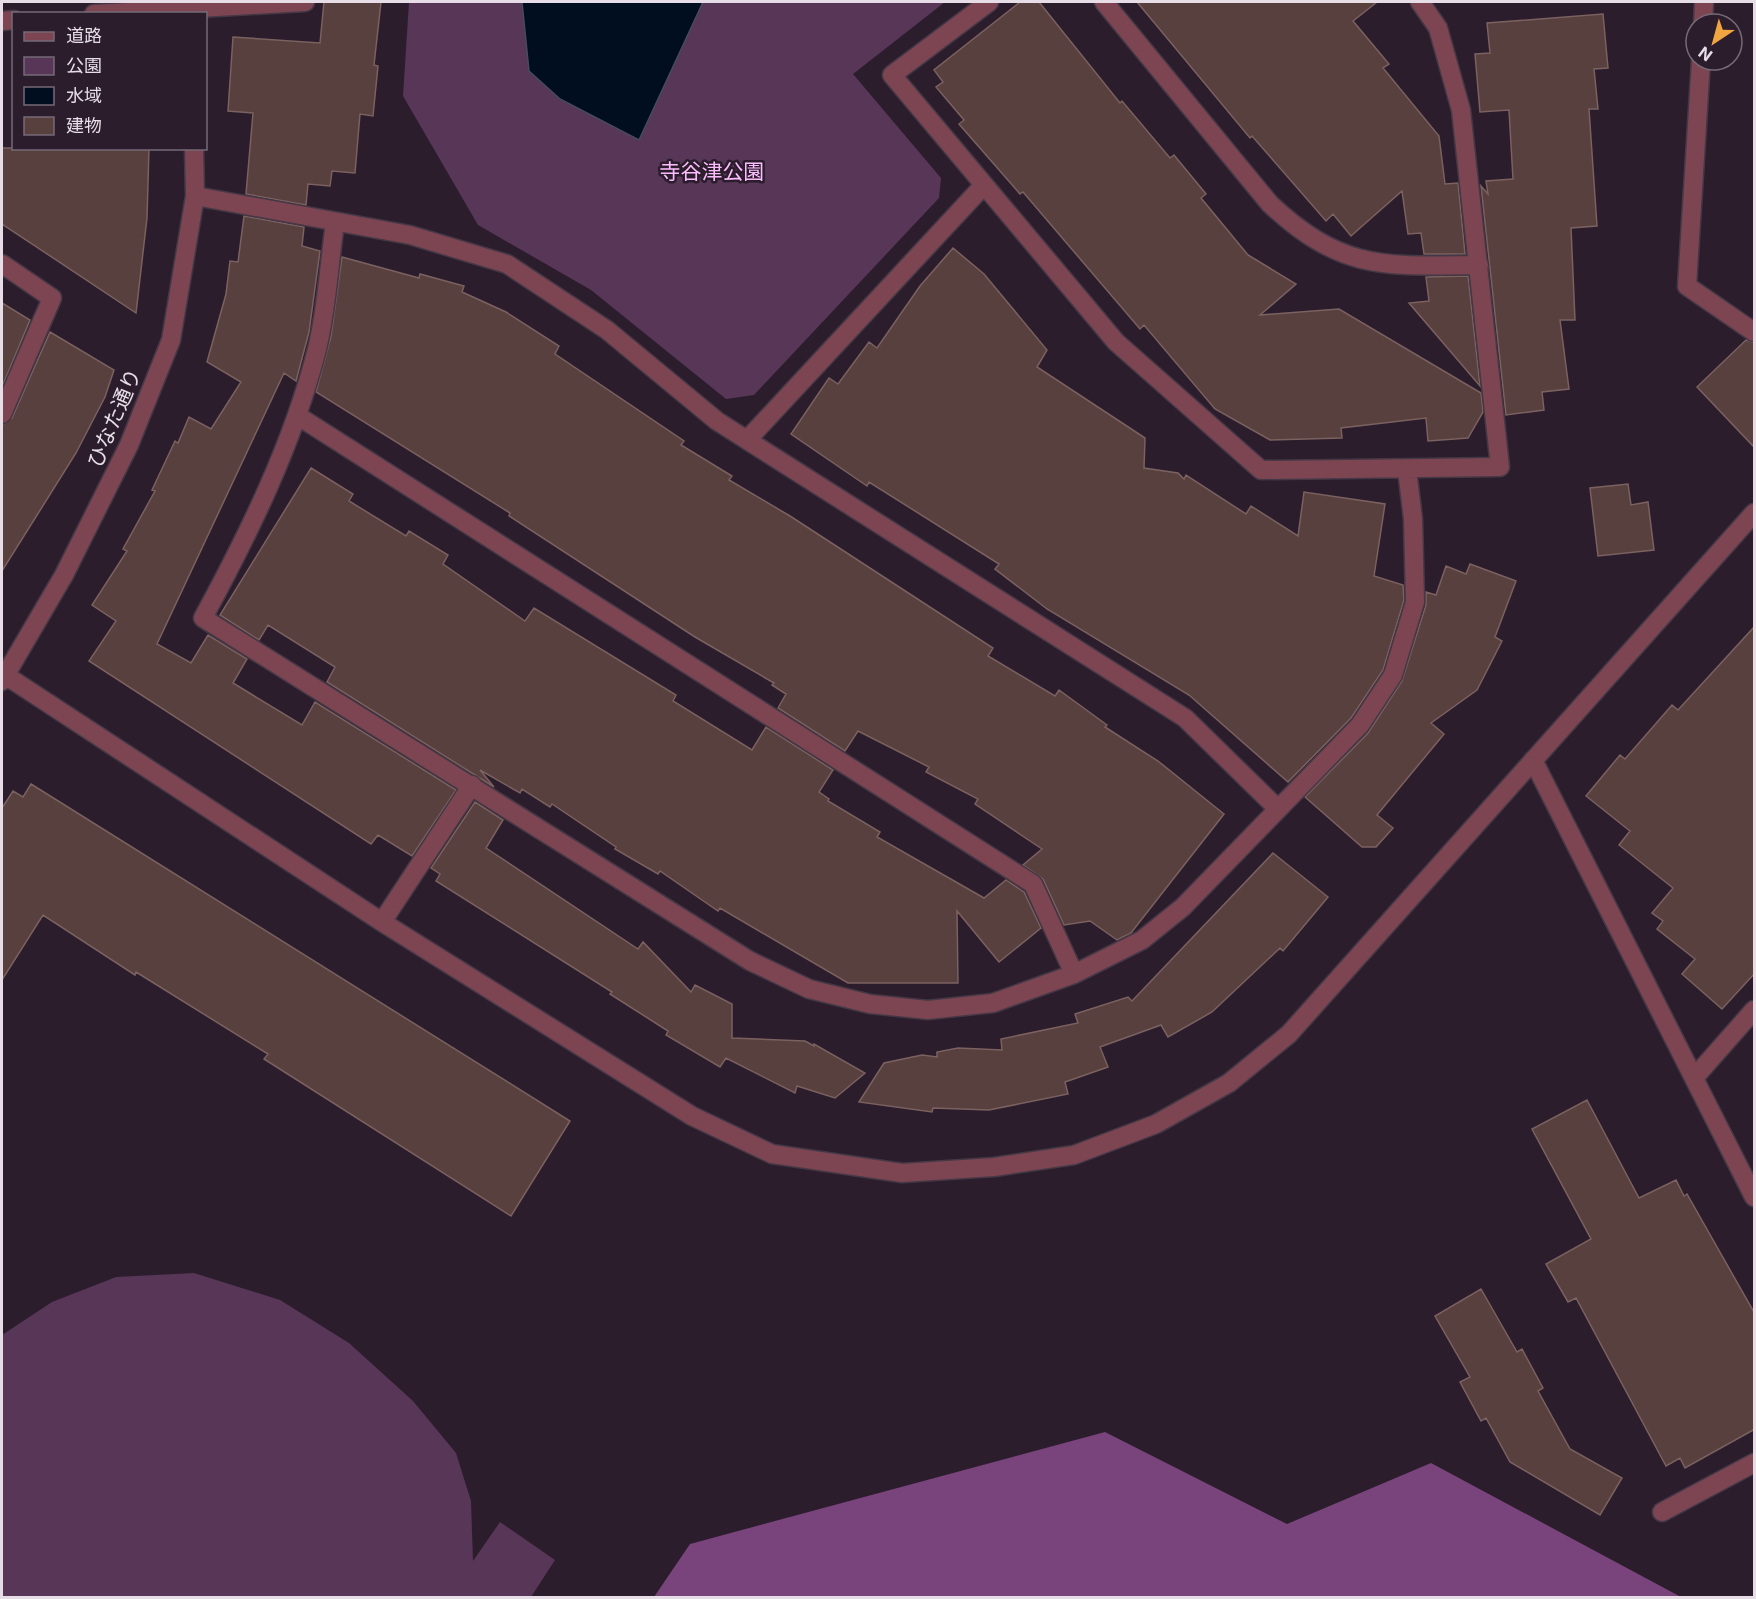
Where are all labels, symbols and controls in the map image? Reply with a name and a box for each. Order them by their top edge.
legend [12,12,207,150]
north arrow [1684,12,1744,72]
text: 道路 [66,25,102,46]
text: N [1694,42,1716,66]
text: 公園 [66,55,102,76]
text: 水域 [66,85,102,106]
text: 建物 [66,115,102,136]
park label: 寺谷津公園 [660,159,765,184]
street label: ひなた通り [82,365,146,471]

